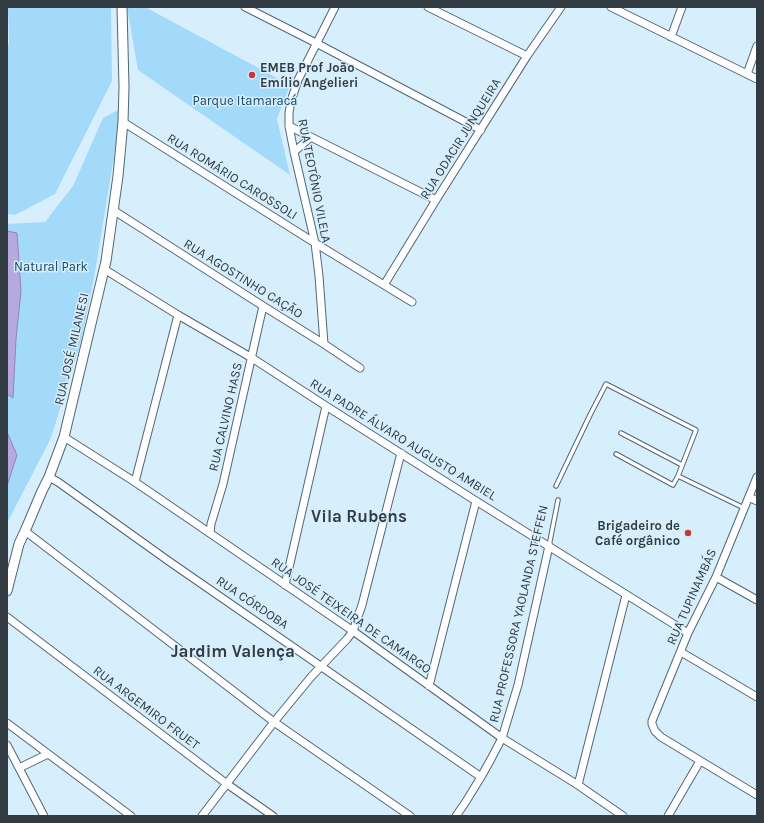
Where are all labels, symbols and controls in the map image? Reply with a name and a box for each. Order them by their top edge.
place label: EMEB Prof João Emílio Angelieri [260,60,358,91]
marker: EMEB Prof João Emílio Angelieri [247,70,257,80]
street label: RUA ODACIR JUNQUEIRA [417,75,505,203]
park label: Parque Itamaracá [192,93,298,109]
street label: RUA TEOTÔNIO VILELA [294,118,334,244]
street label: RUA ROMÁRIO CAROSSOLI [164,130,300,224]
street label: RUA AGOSTINHO CAÇÃO [181,236,305,322]
park label: Natural Park [14,259,88,275]
street label: RUA JOSÉ MILANESI [51,291,93,407]
street label: RUA CALVINO HASS [206,361,246,473]
street label: RUA PADRE ÁLVARO AUGUSTO AMBIEL [307,376,499,504]
street label: RUA PROFESSORA YAOLANDA STEFFEN [486,504,552,724]
district label: Vila Rubens [311,507,407,527]
place label: Brigadeiro de Café orgânico [595,518,680,549]
marker: Brigadeiro de Café orgânico [683,528,693,538]
street label: RUA TUPINAMBÁS [664,546,720,648]
street label: RUA JOSÉ TEIXEIRA DE CAMARGO [268,555,434,677]
street label: RUA CÓRDOBA [213,573,291,633]
district label: Jardim Valença [171,642,295,662]
street label: RUA ARGEMIRO FRUET [90,663,202,753]

